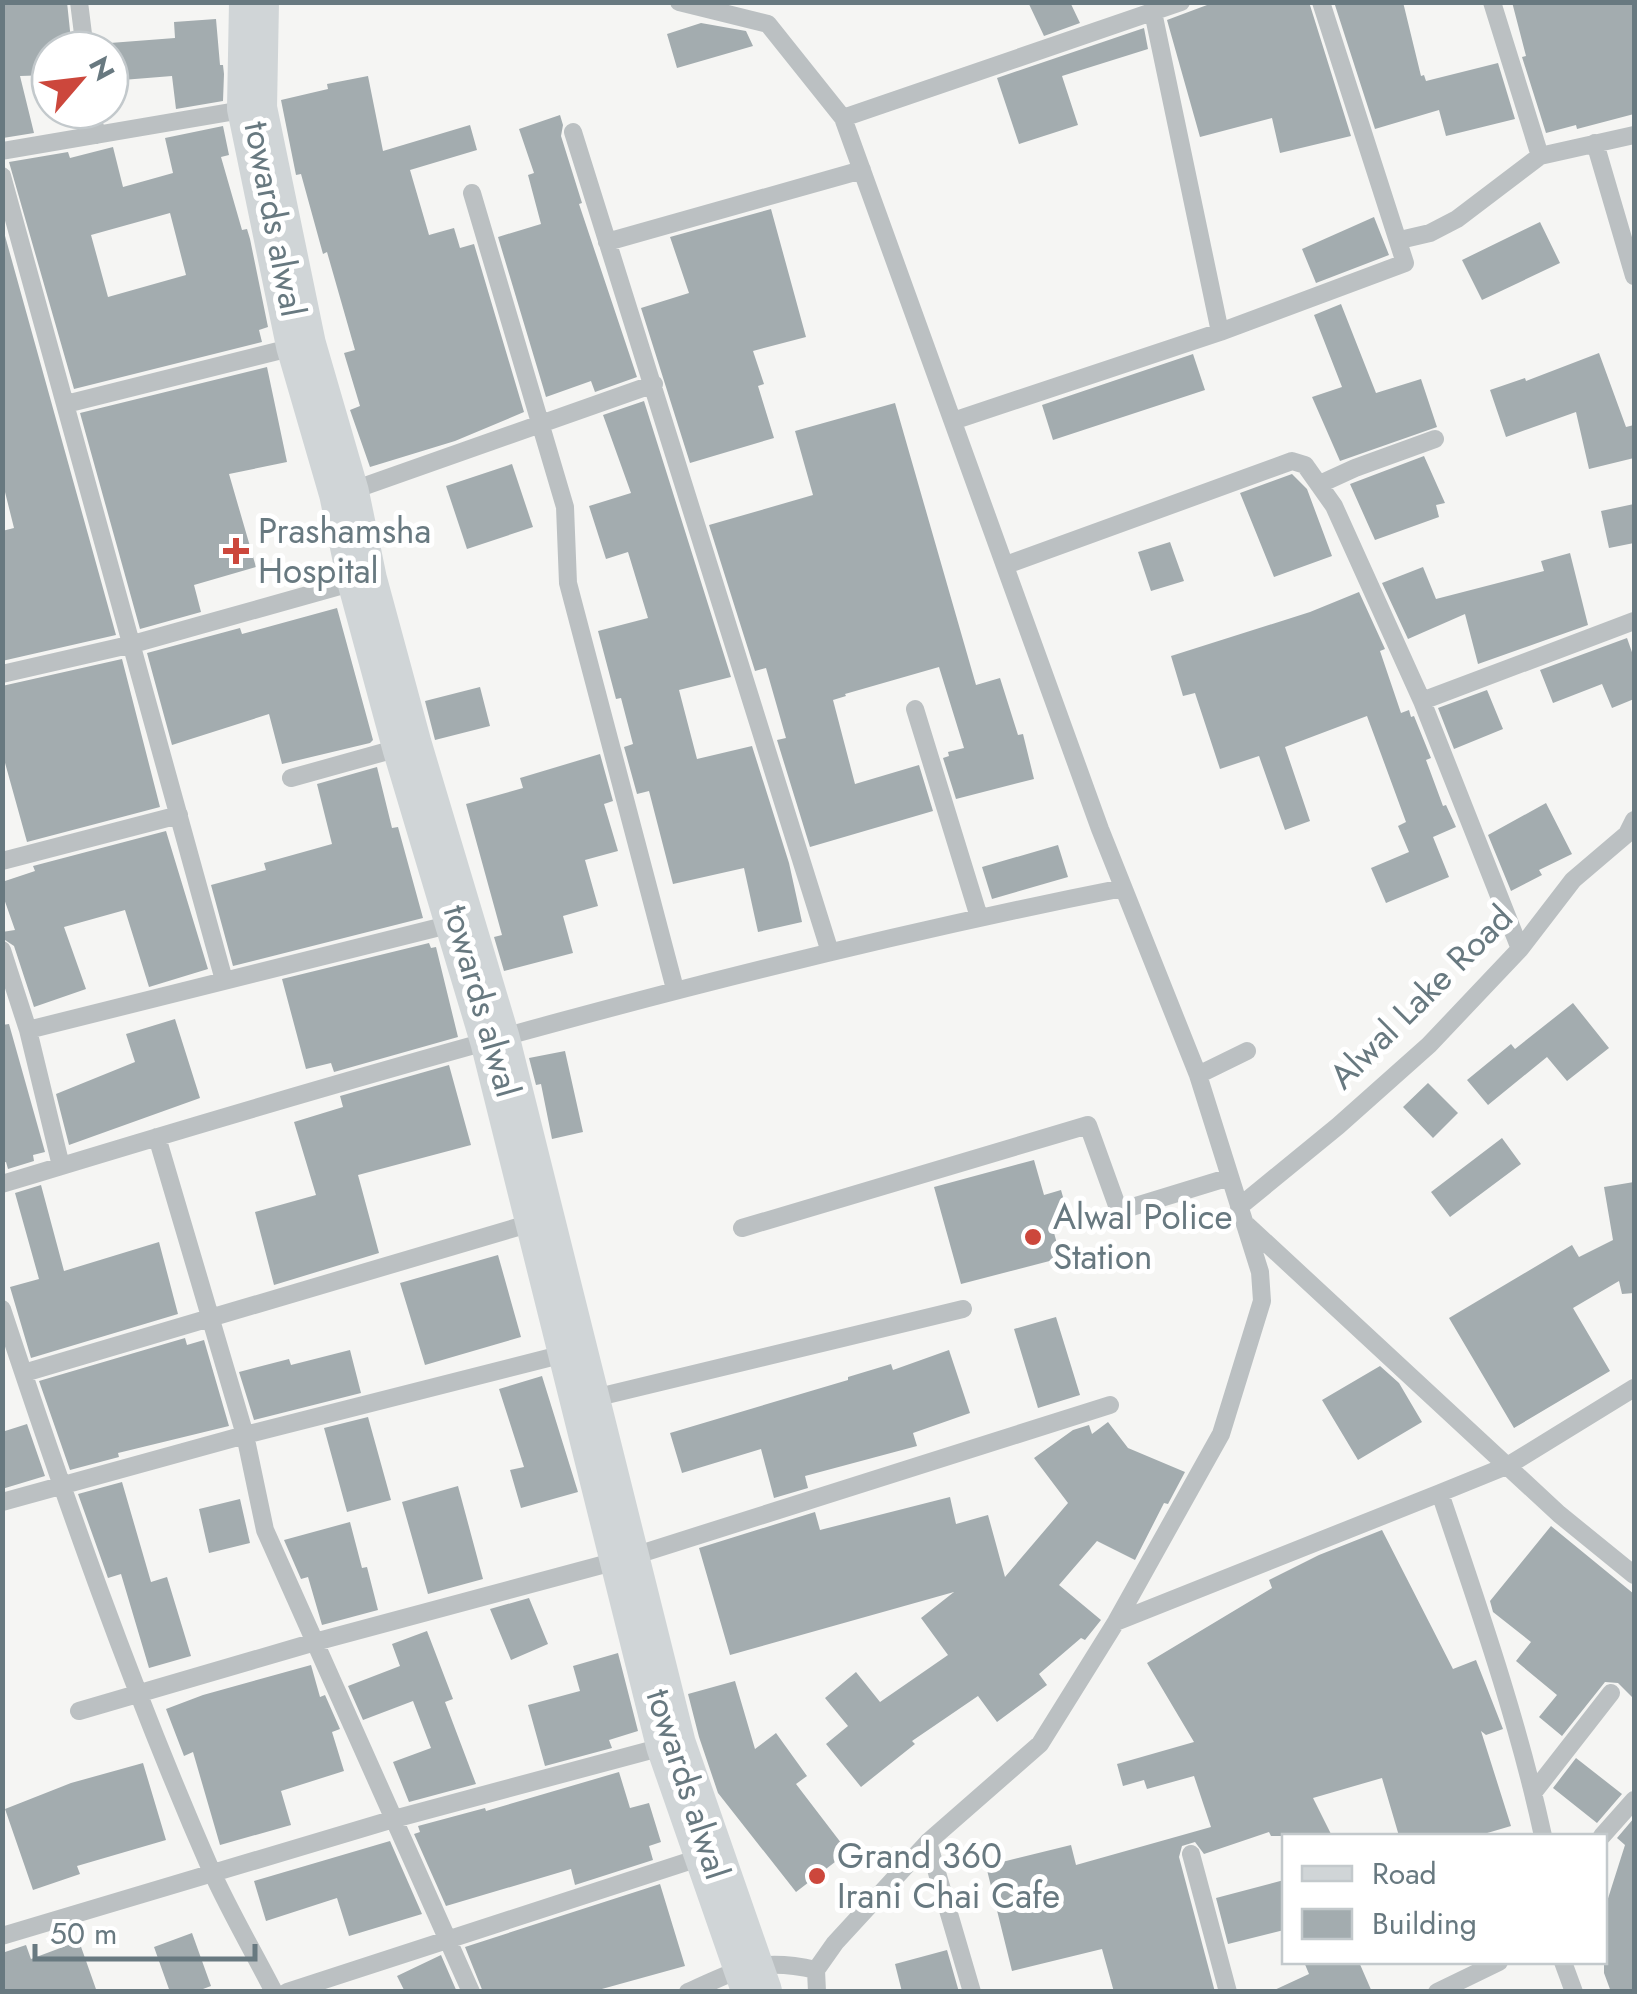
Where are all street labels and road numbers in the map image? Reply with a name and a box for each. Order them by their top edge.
street label: towards alwal [232,117,318,321]
street label: Alwal Lake Road [1318,894,1524,1100]
street label: towards alwal [431,899,533,1103]
street label: towards alwal [634,1682,742,1886]

